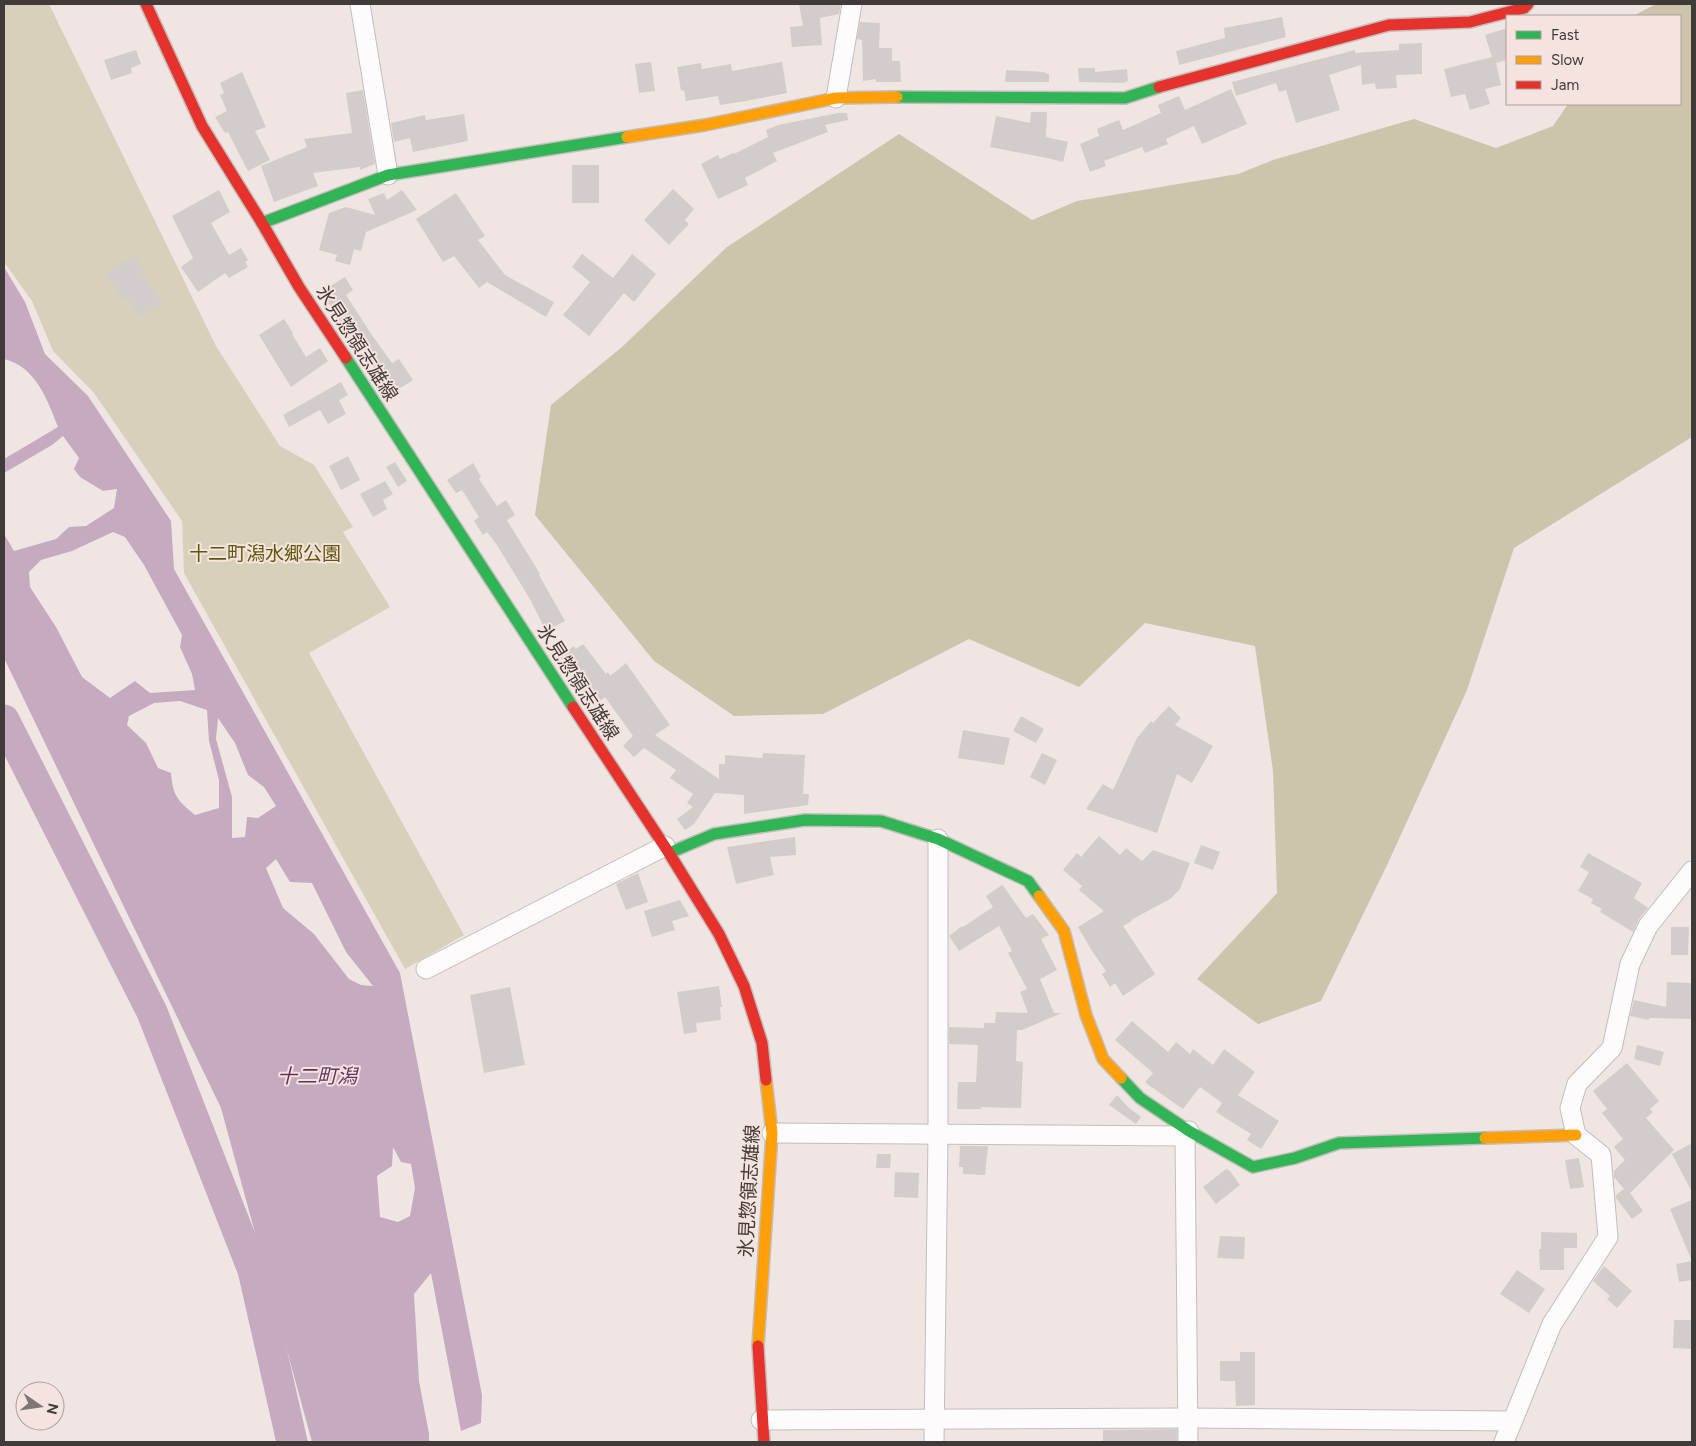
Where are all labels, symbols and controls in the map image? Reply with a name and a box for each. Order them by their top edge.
legend [1506,15,1681,105]
text: Fast [1551,26,1580,44]
text: Slow [1551,51,1584,69]
text: Jam [1551,76,1579,94]
street label: 氷見惣領志雄線 [311,281,403,405]
park label: 十二町潟水郷公園 [189,542,341,565]
street label: 氷見惣領志雄線 [532,620,624,744]
water label: 十二町潟 [277,1064,360,1088]
street label: 氷見惣領志雄線 [734,1124,764,1258]
north arrow [15,1381,65,1431]
text: N [43,1402,62,1416]

